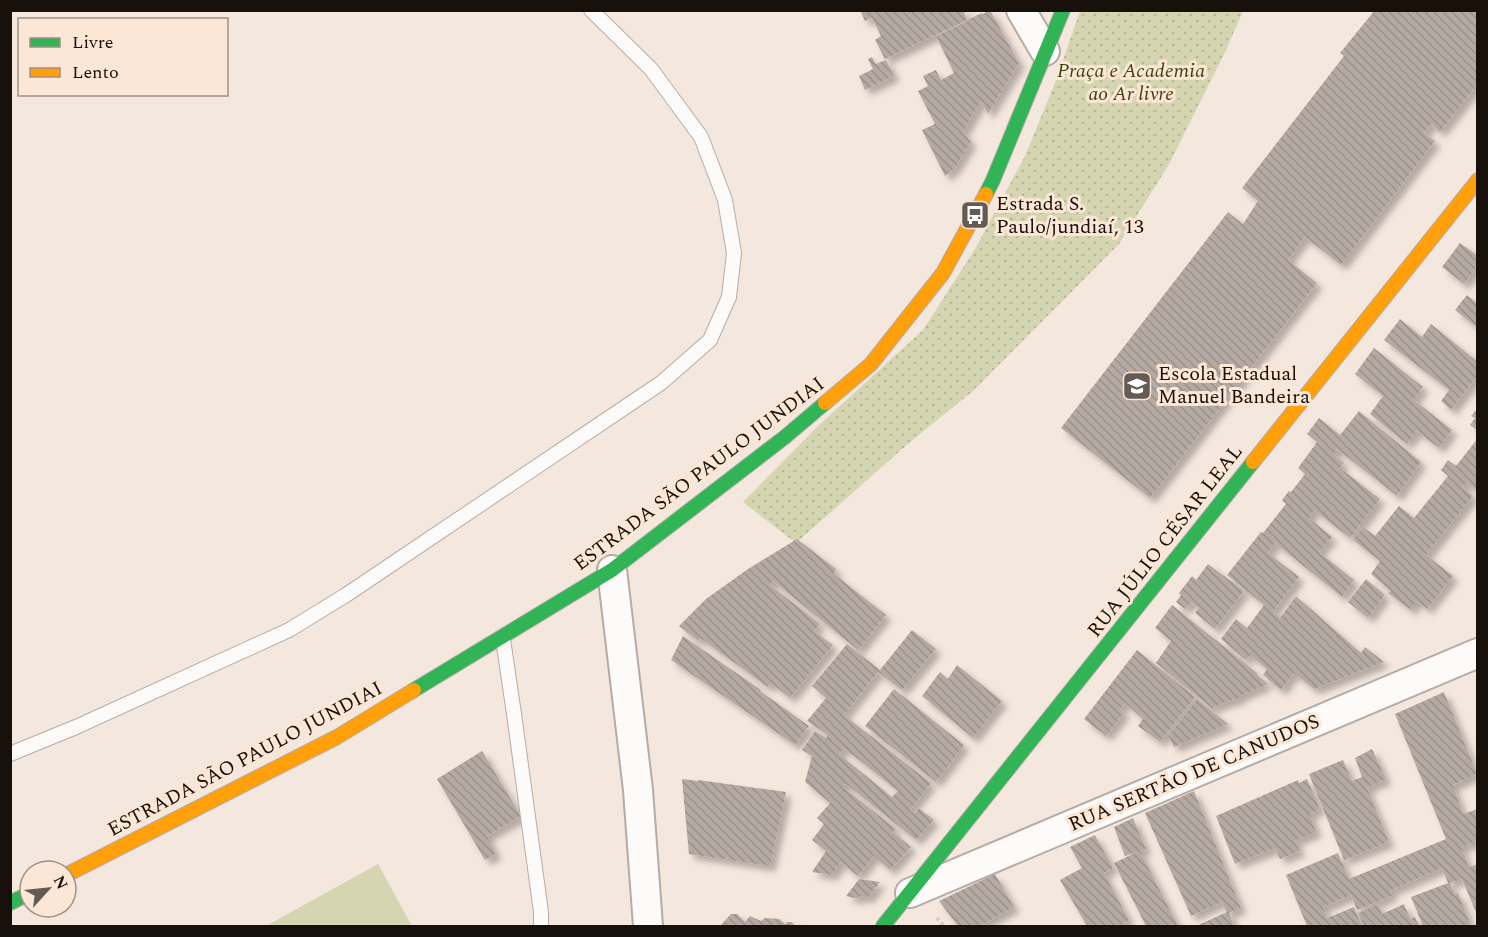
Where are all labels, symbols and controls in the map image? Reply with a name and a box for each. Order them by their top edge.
legend [18,18,228,96]
text: Livre [72,29,114,56]
park label: Praça e Academia ao Ar livre [1057,56,1205,109]
text: Lento [72,59,119,86]
place label: Estrada S. Paulo/jundiaí, 13 [996,189,1144,242]
bus stop icon: Estrada S. Paulo/jundiaí, 13 [959,199,991,231]
place label: Escola Estadual Manuel Bandeira [1158,359,1310,412]
street label: ESTRADA SÃO PAULO JUNDIAI [567,370,831,578]
school or university icon: Escola Estadual Manuel Bandeira [1121,370,1153,402]
street label: RUA JÚLIO CÉSAR LEAL [1080,438,1250,644]
street label: ESTRADA SÃO PAULO JUNDIAI [102,674,388,844]
street label: RUA SERTÃO DE CANUDOS [1064,706,1324,840]
north arrow [18,859,78,919]
text: N [47,871,74,894]

